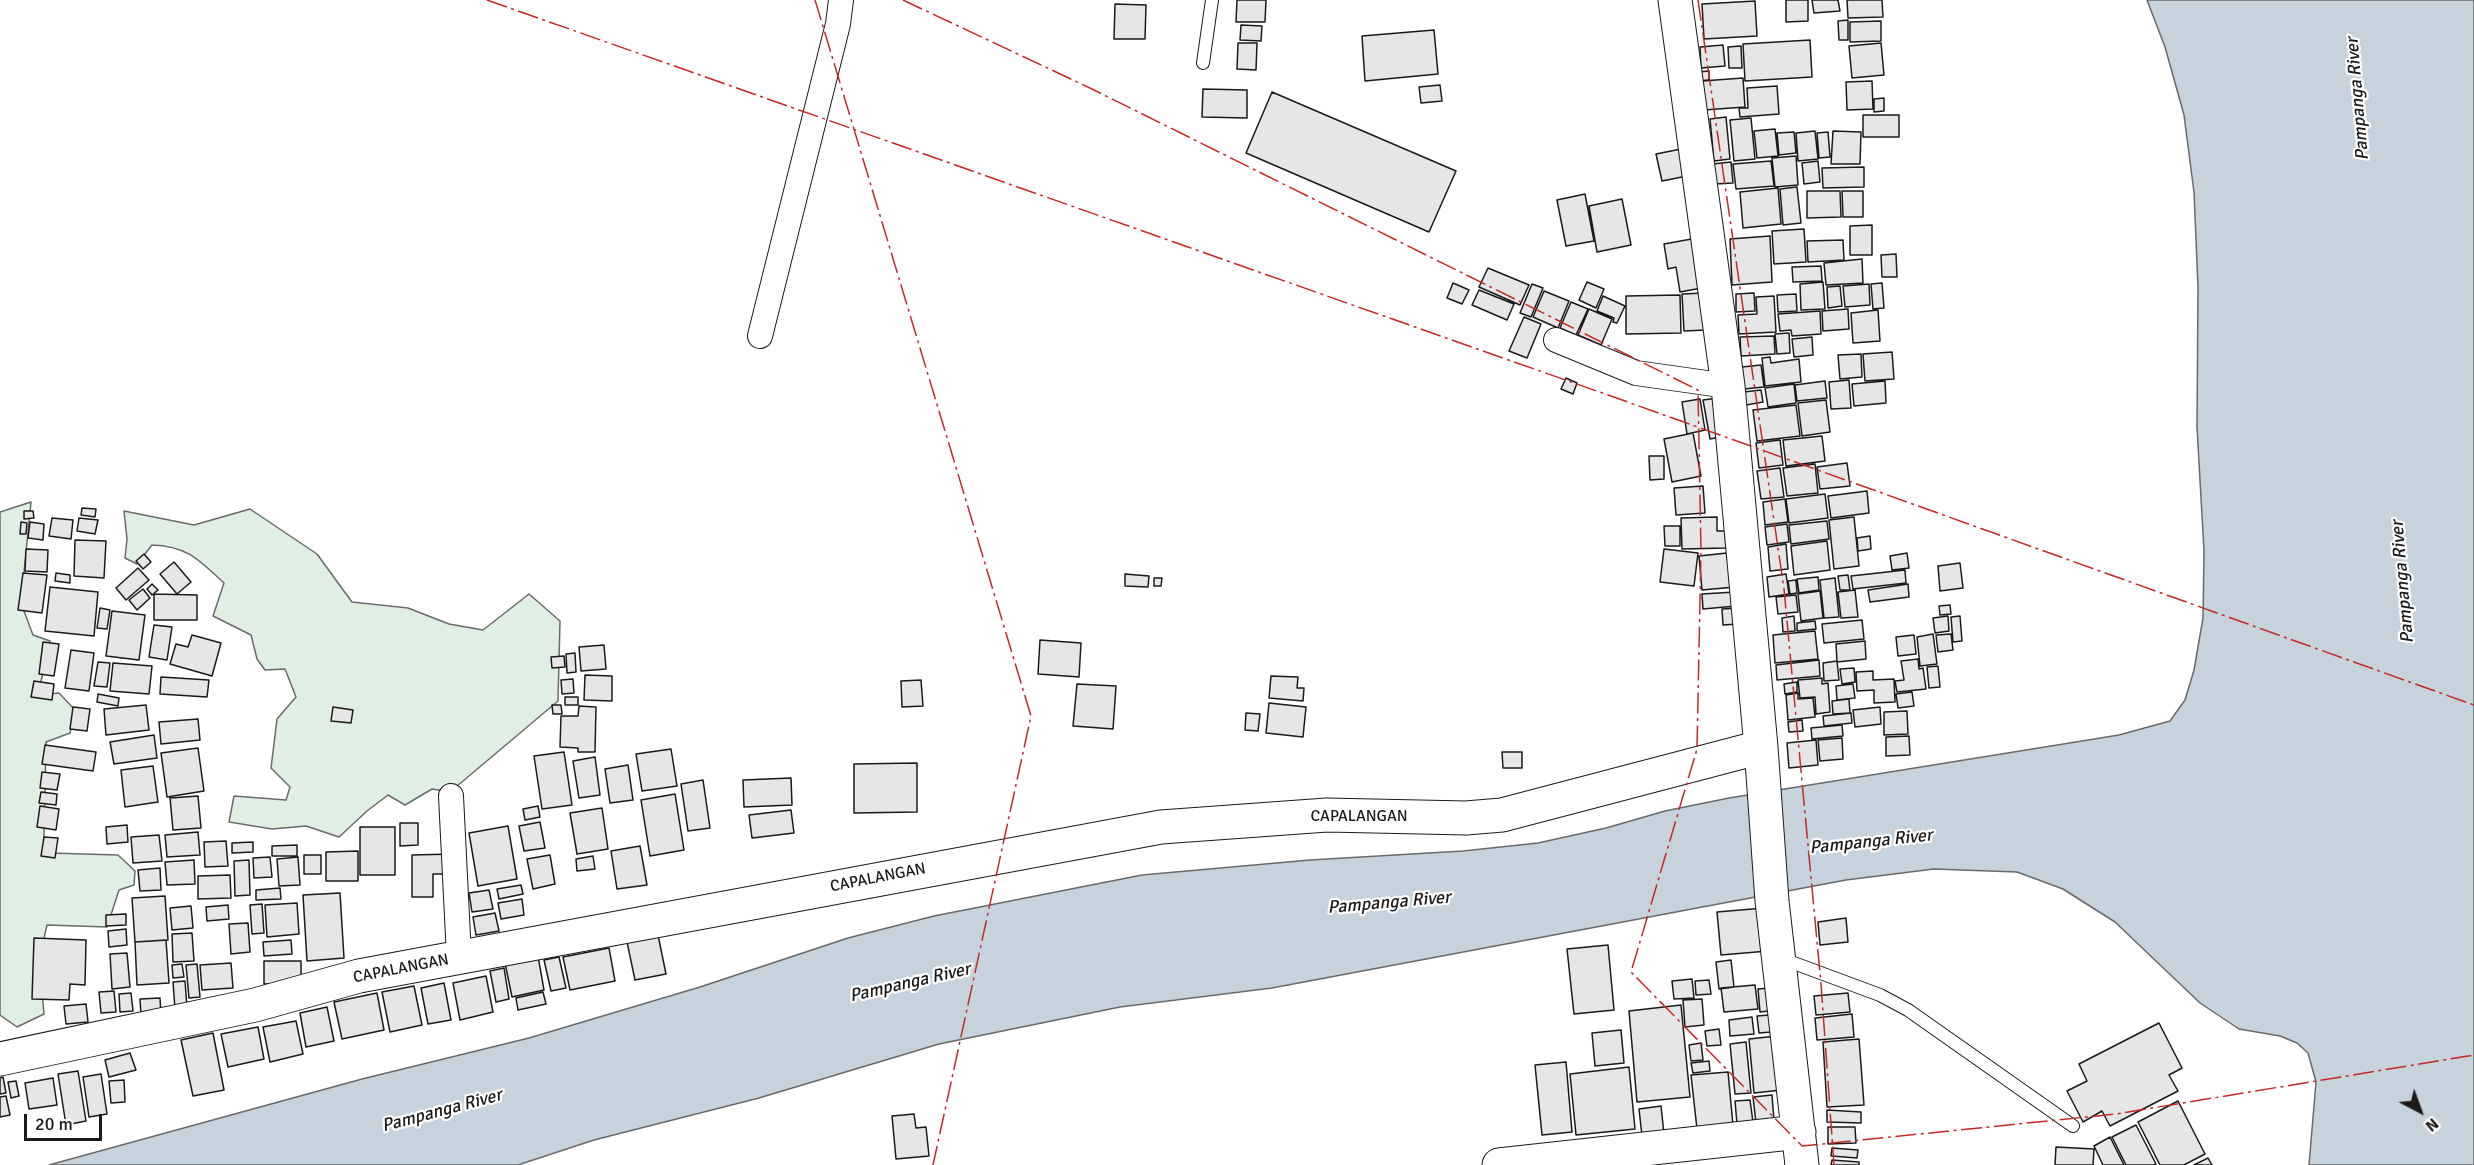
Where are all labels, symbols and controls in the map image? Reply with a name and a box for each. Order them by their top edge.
water label: Pampanga River [2342,37,2374,161]
water label: Pampanga River [2387,520,2419,644]
street label: CAPALANGAN [1310,807,1408,827]
water label: Pampanga River [1808,825,1934,859]
street label: CAPALANGAN [829,859,927,897]
water label: Pampanga River [1327,887,1451,919]
street label: CAPALANGAN [352,950,450,988]
water label: Pampanga River [847,959,973,1007]
north arrow [2390,1081,2450,1141]
water label: Pampanga River [380,1085,504,1137]
scale bar [27,1102,105,1140]
text: 20 m [35,1113,73,1135]
text: N [2421,1113,2443,1136]

